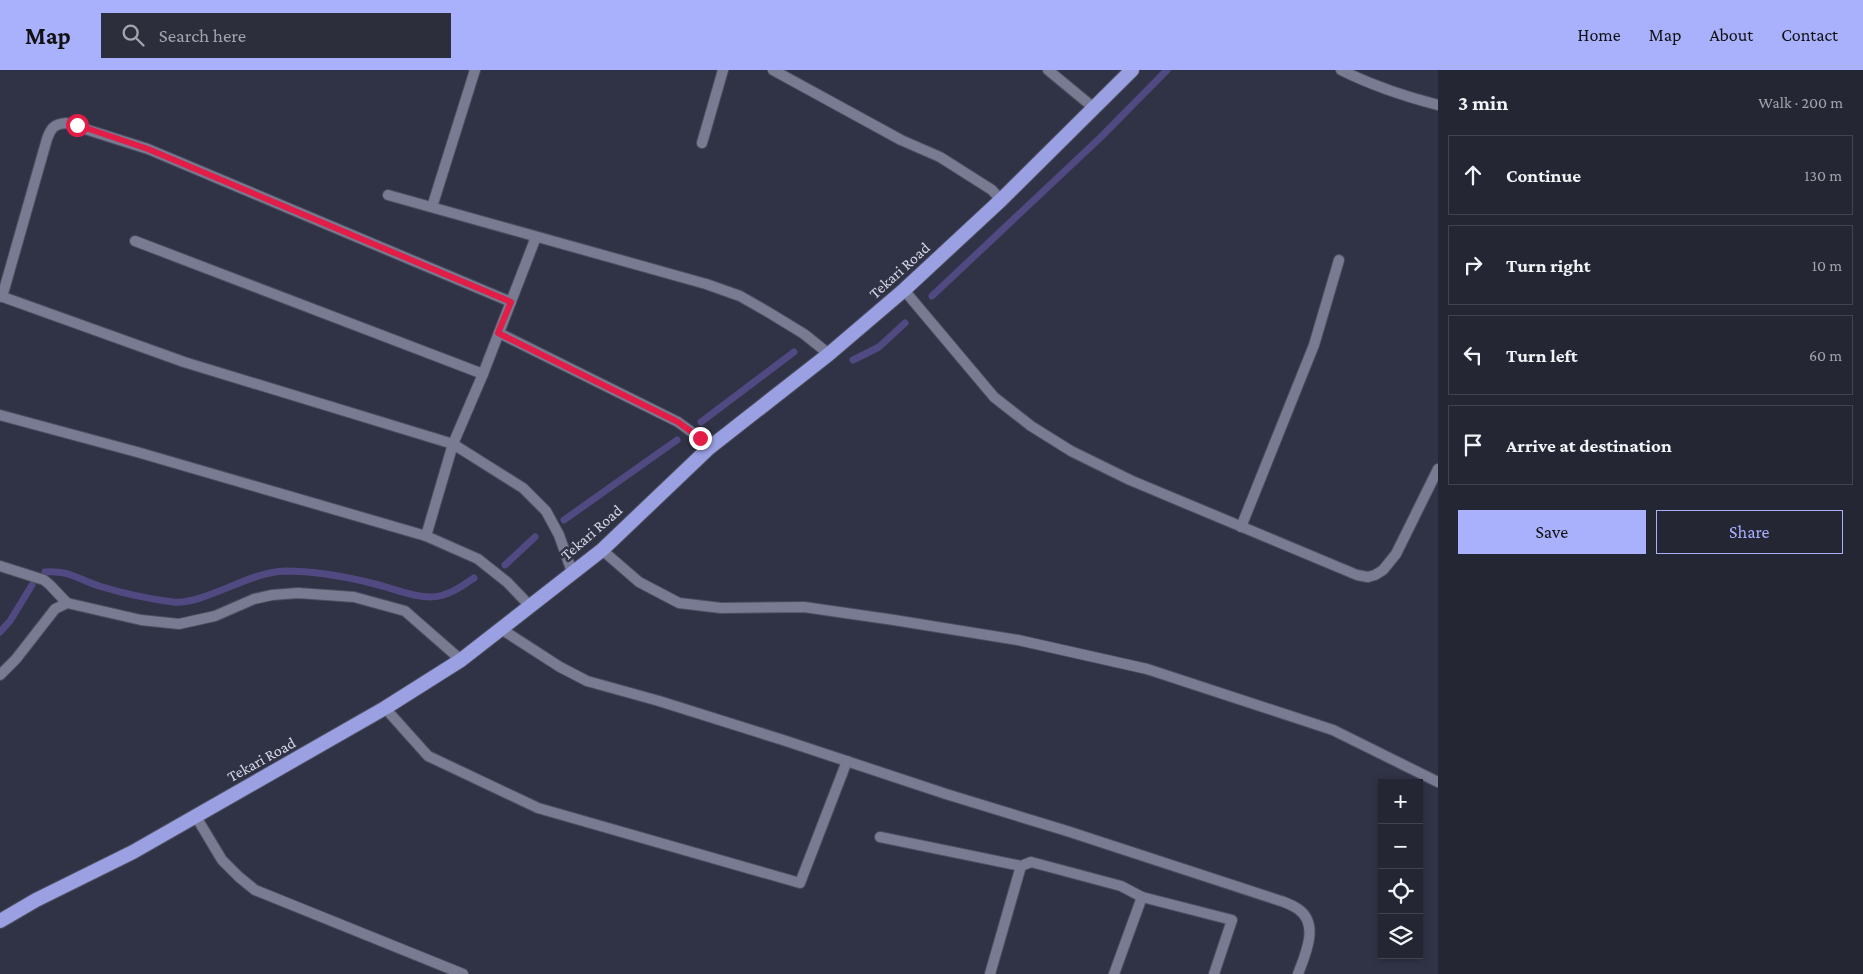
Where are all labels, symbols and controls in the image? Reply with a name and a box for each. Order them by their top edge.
search box [101,13,451,58]
icon: search [119,21,147,49]
text: Map [25,22,71,49]
text: Search here [159,25,246,46]
text: Home [1578,25,1621,45]
text: Map [1649,25,1681,45]
text: About [1709,25,1753,45]
text: Contact [1781,25,1838,45]
text: 3 min [1458,91,1508,115]
text: Walk · 200 m [1758,94,1843,111]
route start [66,114,89,137]
icon: ahead [1459,161,1487,189]
text: Continue [1506,165,1581,186]
text: 130 m [1804,167,1842,184]
street label: Tekari Road [866,238,933,302]
icon: right [1459,251,1487,279]
text: Turn right [1506,255,1591,276]
text: 10 m [1812,257,1842,274]
icon: left [1459,341,1487,369]
text: Turn left [1506,345,1578,366]
text: 60 m [1809,347,1842,364]
route end [689,427,712,450]
icon: arrive [1459,431,1487,459]
text: Arrive at destination [1506,435,1672,456]
street label: Tekari Road [557,501,626,564]
button: Save [1458,510,1646,554]
button: Share [1656,510,1843,554]
street label: Tekari Road [224,733,299,785]
map controls [1378,779,1423,959]
button: + [1378,779,1423,824]
button: − [1378,824,1423,869]
button: locate [1378,869,1423,914]
button: layers [1378,914,1423,959]

